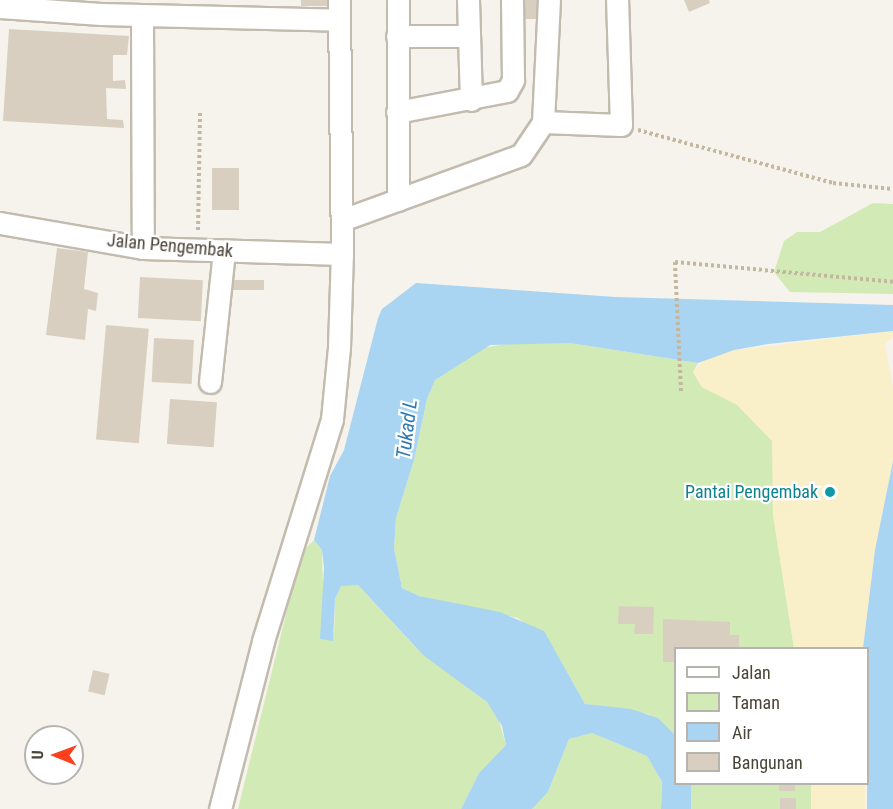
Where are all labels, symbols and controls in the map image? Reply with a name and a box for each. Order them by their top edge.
street label: Jalan Pengembak [106,230,234,262]
water label: Tukad L [391,398,423,460]
place label: Pantai Pengembak [685,481,818,503]
marker: Pantai Pengembak [823,485,837,499]
legend [674,647,869,785]
text: Jalan [732,662,771,683]
text: Taman [732,692,780,713]
text: Air [732,722,752,743]
north arrow [24,725,84,785]
text: U [28,750,47,759]
text: Bangunan [732,752,803,773]

